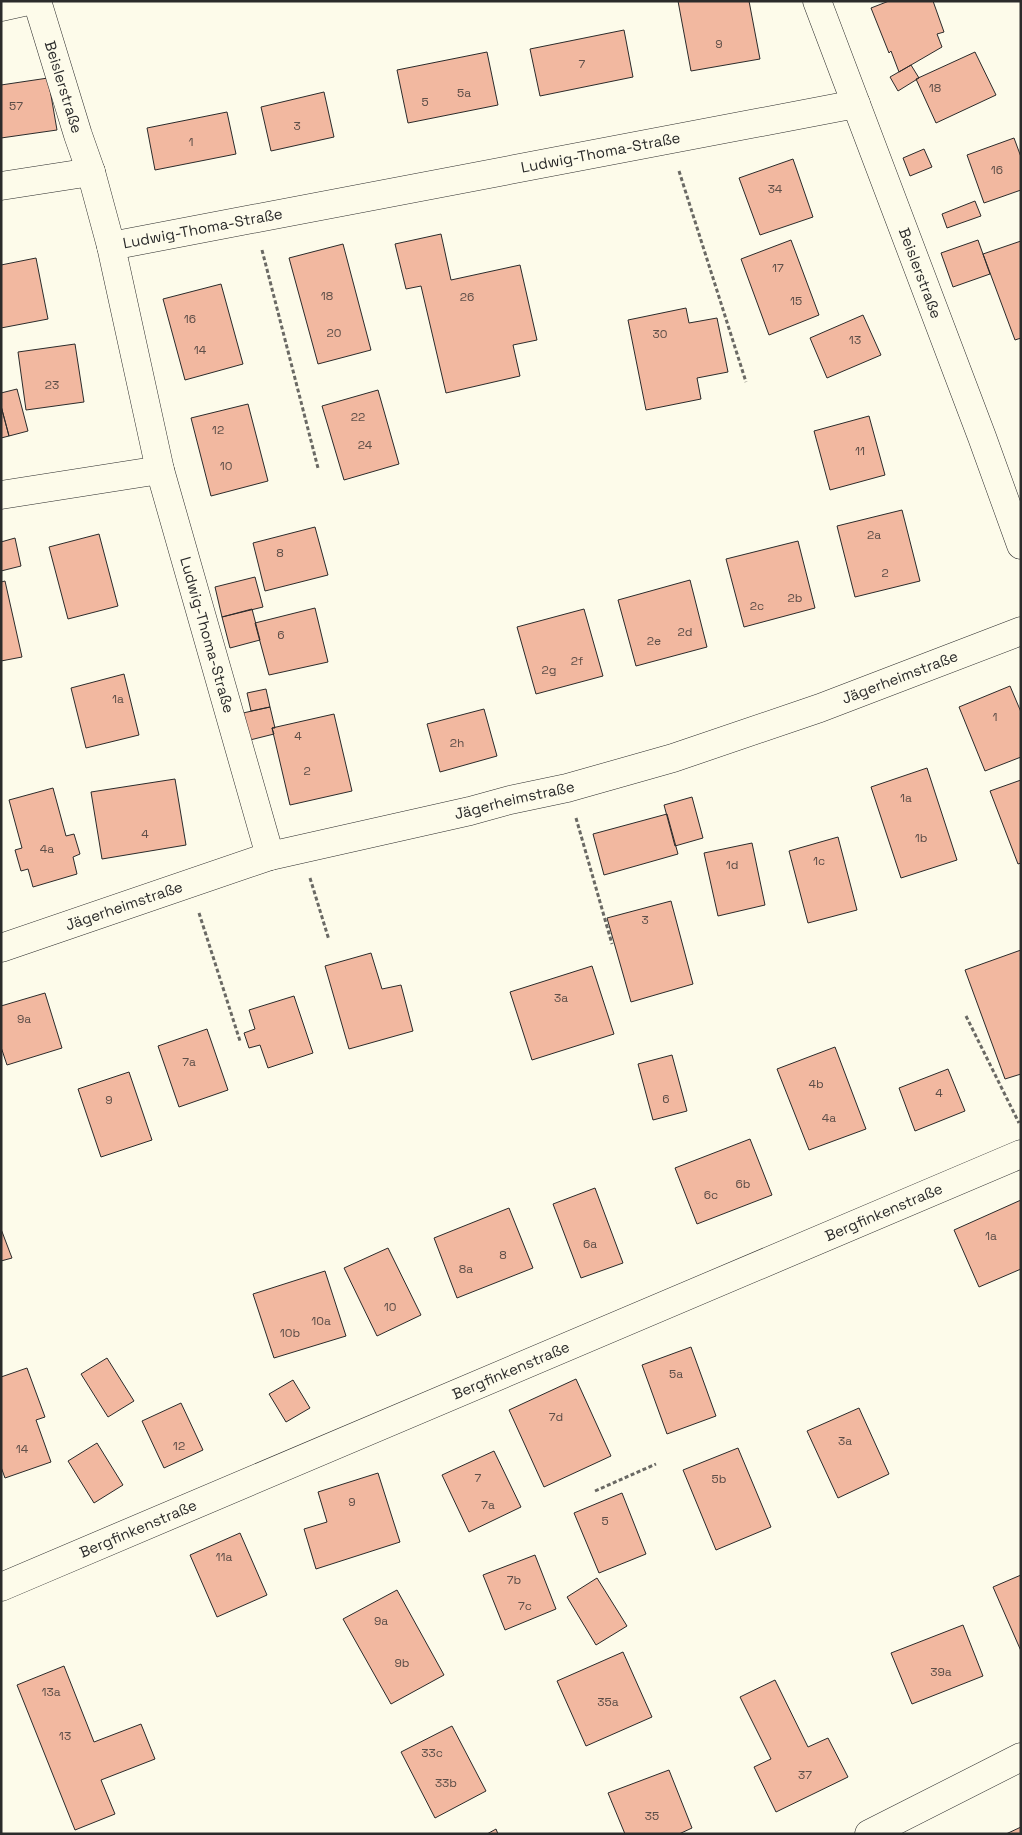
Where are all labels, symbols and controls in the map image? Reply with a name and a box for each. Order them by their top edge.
house number: 9 [715,36,723,52]
street label: Beislerstraße [41,38,87,135]
house number: 7 [579,56,586,72]
house number: 18 [929,80,941,96]
house number: 5a [457,85,471,101]
house number: 5 [421,94,429,110]
house number: 57 [9,98,23,114]
house number: 3 [293,118,301,134]
street label: Ludwig-Thoma-Straße [519,128,682,177]
house number: 1 [188,134,194,150]
house number: 16 [991,162,1003,178]
house number: 34 [768,181,783,197]
street label: Ludwig-Thoma-Straße [121,204,284,253]
street label: Beislerstraße [895,225,946,321]
house number: 17 [772,260,784,276]
house number: 18 [321,288,333,304]
house number: 26 [460,289,474,305]
house number: 15 [790,293,802,309]
house number: 16 [184,311,196,327]
house number: 20 [327,325,341,341]
house number: 30 [653,326,667,342]
house number: 13 [849,332,861,348]
house number: 14 [194,342,207,358]
house number: 23 [45,377,59,393]
house number: 22 [351,409,365,425]
house number: 12 [212,422,224,438]
house number: 24 [358,437,373,453]
house number: 11 [855,443,865,459]
house number: 10 [220,458,232,474]
house number: 2a [867,527,881,543]
house number: 8 [276,545,284,561]
street label: Ludwig-Thoma-Straße [176,554,239,715]
house number: 2 [881,565,889,581]
house number: 2b [788,590,803,606]
house number: 2c [750,598,764,614]
house number: 2d [678,624,692,640]
house number: 6 [277,627,285,643]
house number: 2e [647,633,661,649]
street label: Jägerheimstraße [839,646,961,708]
house number: 2f [571,653,583,669]
house number: 2g [542,662,556,678]
house number: 1a [112,691,124,707]
house number: 1 [992,709,998,725]
house number: 4 [294,728,302,744]
house number: 2h [450,735,464,751]
house number: 2 [303,763,311,779]
street label: Jägerheimstraße [452,776,577,823]
house number: 1a [900,790,912,806]
house number: 4 [141,826,149,842]
house number: 1b [915,830,928,846]
house number: 4a [40,841,54,857]
house number: 1c [813,853,825,869]
house number: 1d [726,857,738,873]
street label: Jägerheimstraße [63,877,185,934]
house number: 3 [641,912,649,928]
house number: 3a [554,990,568,1006]
house number: 9a [17,1011,31,1027]
house number: 7a [182,1054,196,1070]
house number: 4b [808,1076,824,1092]
house number: 4 [935,1085,943,1101]
house number: 6 [662,1091,670,1107]
house number: 9 [105,1092,113,1108]
house number: 4a [822,1110,836,1126]
house number: 6b [735,1176,751,1192]
street label: Bergfinkenstraße [822,1178,945,1245]
house number: 6c [704,1187,718,1203]
house number: 1a [985,1228,997,1244]
house number: 6a [583,1236,597,1252]
house number: 8 [499,1247,507,1263]
house number: 8a [459,1261,473,1277]
house number: 10 [384,1299,396,1315]
house number: 10a [311,1313,331,1329]
house number: 10b [280,1325,300,1341]
street label: Bergfinkenstraße [449,1337,572,1403]
house number: 5a [669,1366,683,1382]
house number: 7d [549,1409,563,1425]
house number: 3a [838,1433,852,1449]
house number: 12 [173,1438,185,1454]
house number: 14 [16,1441,29,1457]
house number: 7 [475,1470,482,1486]
house number: 5b [712,1471,727,1487]
house number: 9 [348,1494,356,1510]
street label: Bergfinkenstraße [76,1495,200,1562]
house number: 7a [481,1497,495,1513]
house number: 5 [601,1513,609,1529]
house number: 11a [216,1549,233,1565]
house number: 7b [507,1572,522,1588]
house number: 7c [518,1598,532,1614]
house number: 9a [374,1613,388,1629]
house number: 9b [394,1655,410,1671]
house number: 39a [930,1664,952,1680]
house number: 13a [41,1684,61,1700]
house number: 35a [597,1694,619,1710]
house number: 13 [59,1728,71,1744]
house number: 33c [421,1745,443,1761]
house number: 37 [798,1767,812,1783]
house number: 33b [435,1775,457,1791]
house number: 35 [645,1808,659,1824]

